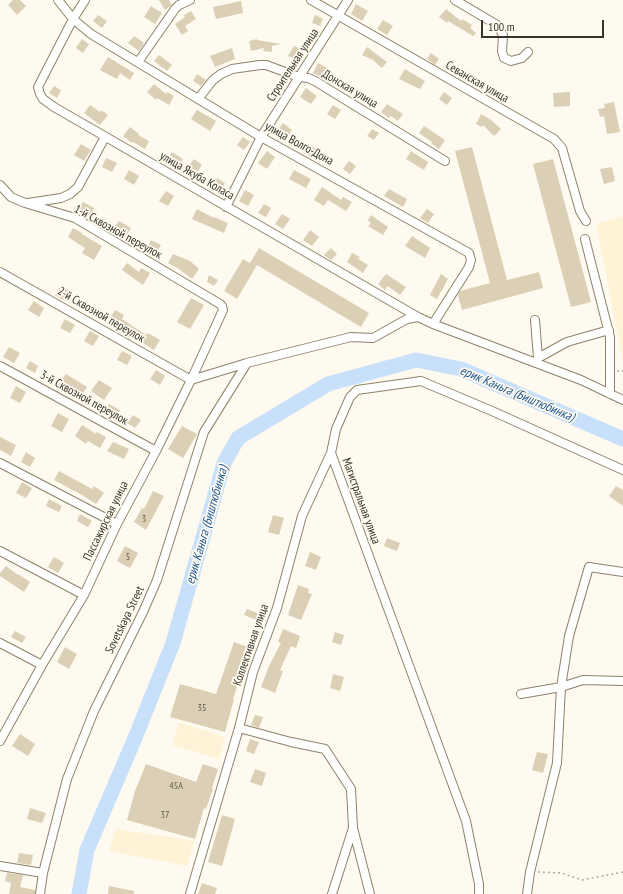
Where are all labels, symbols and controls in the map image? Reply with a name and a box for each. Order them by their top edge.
scale bar [483,12,606,38]
text: 100 m [488,19,515,34]
street label: Строительная улица [264,26,322,104]
street label: Севанская улица [443,58,511,106]
street label: Донская улица [320,67,380,111]
street label: улица Волго-Дона [262,119,336,169]
street label: улица Якуба Коласа [157,149,237,203]
street label: 1-й Сквозной переулок [71,202,165,262]
street label: 2-й Сквозной переулок [55,284,147,346]
water label: ерик Каньга (Биштюбинка) [458,363,576,425]
street label: 3-й Сквозной переулок [37,368,131,428]
street label: Магистральная улица [339,456,383,546]
water label: ерик Каньга (Биштюбинка) [183,464,231,586]
street label: Пассажирская улица [81,479,131,563]
house number: 3 [142,513,146,525]
house number: 5 [126,551,130,563]
street label: Sovetskaya Street [102,584,148,656]
street label: Коллективная улица [230,602,272,688]
house number: 35 [198,702,206,714]
house number: 45А [169,780,183,792]
house number: 37 [161,809,169,821]

